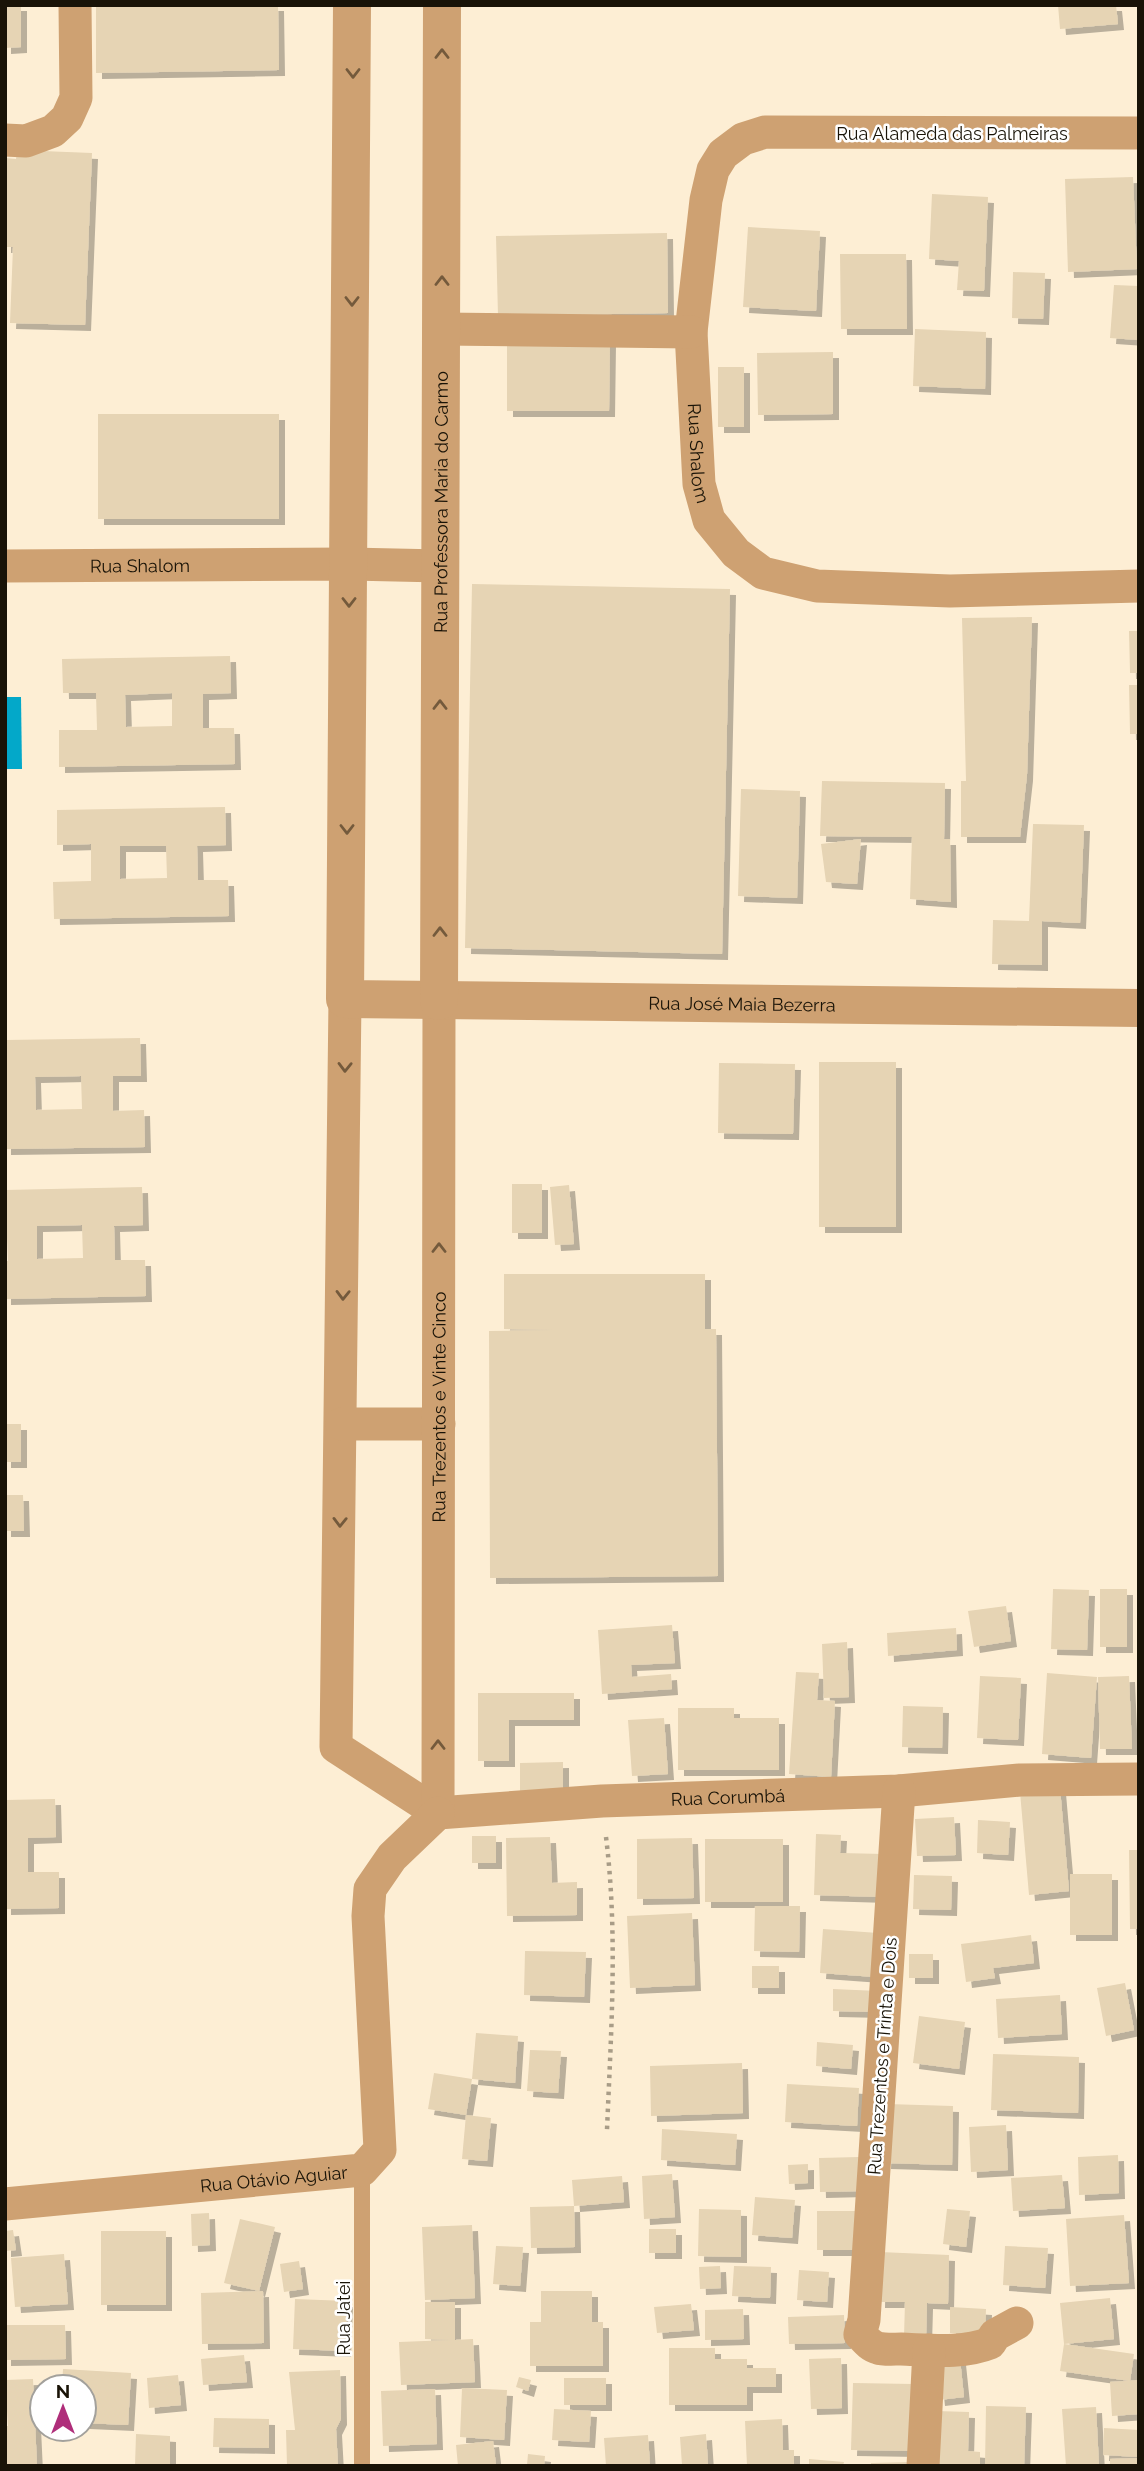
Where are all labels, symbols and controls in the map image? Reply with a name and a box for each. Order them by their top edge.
one-way arrow [434,48,450,59]
one-way arrow [345,69,361,79]
street label: Rua Alameda das Palmeiras [836,123,1068,144]
one-way arrow [434,276,450,286]
one-way arrow [344,296,360,307]
street label: Rua Professora Maria do Carmo [430,371,451,633]
street label: Rua Shalom [684,403,714,505]
street label: Rua Shalom [90,554,190,576]
one-way arrow [341,597,357,608]
one-way arrow [432,699,448,710]
one-way arrow [339,825,355,835]
one-way arrow [432,927,448,937]
street label: Rua José Maia Bezerra [648,992,836,1015]
one-way arrow [337,1063,353,1073]
one-way arrow [431,1242,447,1253]
one-way arrow [335,1290,351,1301]
street label: Rua Trezentos e Vinte Cinco [428,1291,449,1523]
one-way arrow [332,1518,348,1528]
one-way arrow [430,1739,446,1750]
street label: Rua Corumbá [670,1784,785,1809]
street label: Rua Trezentos e Trinta e Dois [863,1936,901,2175]
street label: Rua Otávio Aguiar [199,2161,349,2196]
street label: Rua Jatei [333,2281,354,2355]
north arrow [28,2373,98,2443]
text: N [56,2380,70,2402]

